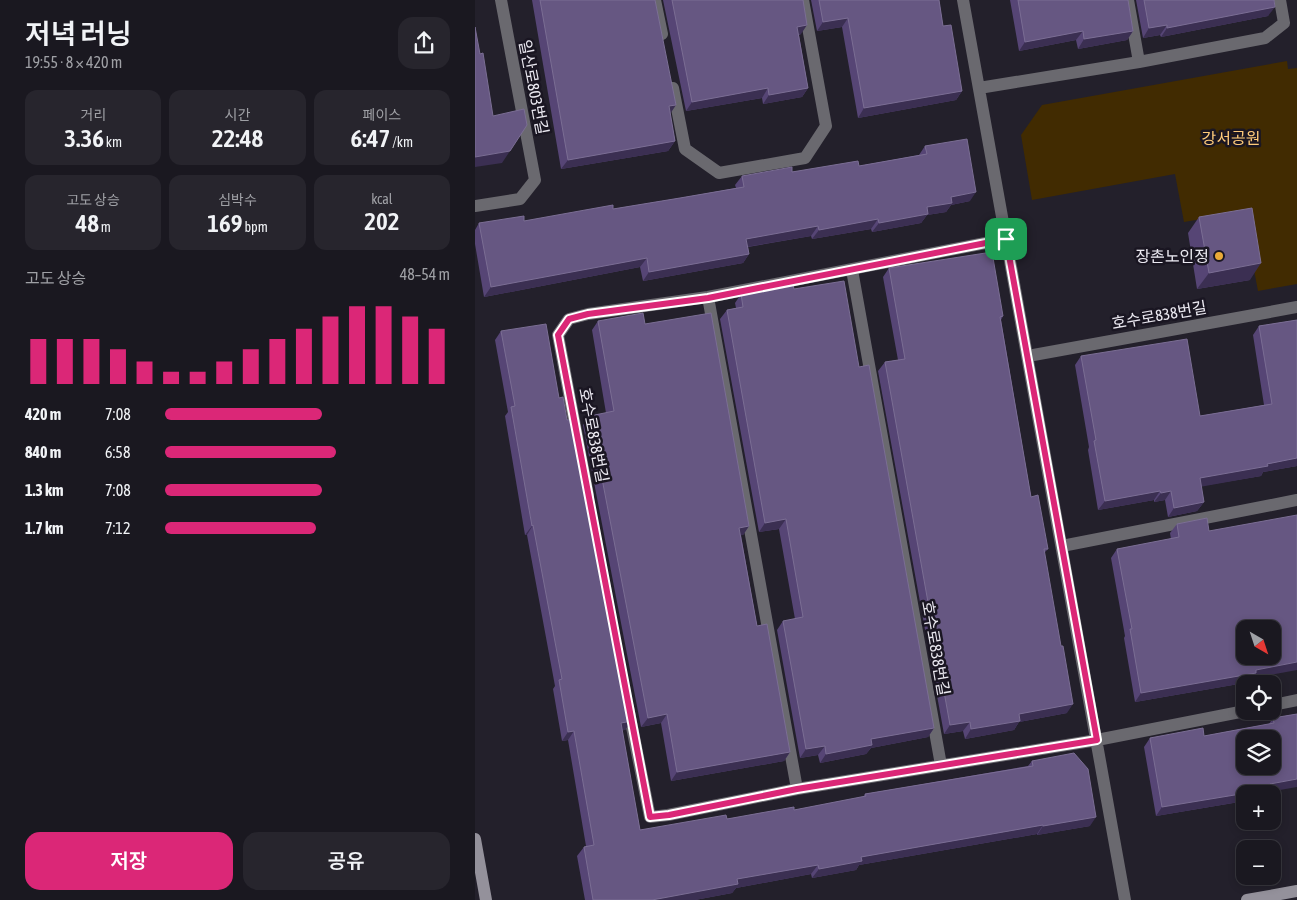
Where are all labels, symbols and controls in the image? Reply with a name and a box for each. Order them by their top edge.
button: share [398,17,450,69]
text: 저녁 러닝 [25,18,132,50]
street label: 일산로803번길 [516,38,552,136]
text: 19:55 · 8 × 420 m [25,53,122,71]
text: 거리 [80,107,106,123]
text: 시간 [225,107,250,123]
text: 페이스 [363,107,401,123]
text: 3.36 [64,124,104,152]
text: 22:48 [212,124,263,152]
text: 6:47 [351,124,390,152]
park label: 강서공원 [1202,129,1260,147]
text: km [104,134,122,150]
text: /km [390,134,413,150]
text: kcal [371,191,392,207]
text: 고도 상승 [66,192,120,208]
text: 심박수 [218,192,257,208]
text: 202 [364,207,399,235]
text: 48 [75,209,99,237]
text: 169 [207,209,242,237]
pin [985,218,1027,260]
text: m [99,219,111,235]
text: bpm [242,219,268,235]
icon: arrive [992,225,1020,253]
place label: 장촌노인정 [1135,247,1209,265]
marker: 장촌노인정 [1213,250,1225,262]
text: 48–54 m [400,265,450,283]
text: 고도 상승 [25,269,86,287]
street label: 호수로838번길 [1110,298,1208,332]
street label: 호수로838번길 [576,386,612,484]
text: 420 m [25,405,61,423]
text: 7:08 [105,405,131,423]
text: 840 m [25,443,61,461]
text: 6:58 [105,443,130,461]
text: 1.3 km [25,481,64,499]
text: 7:08 [105,481,131,499]
text: 1.7 km [25,519,64,537]
text: 7:12 [105,519,130,537]
street label: 호수로838번길 [919,599,953,697]
north arrow [1236,620,1281,665]
map controls [1236,620,1281,885]
button: locate [1236,675,1281,720]
button: layers [1236,730,1281,775]
button: + [1236,785,1281,830]
button: 저장 [25,832,233,890]
button: 공유 [243,832,450,890]
button: − [1236,840,1281,885]

